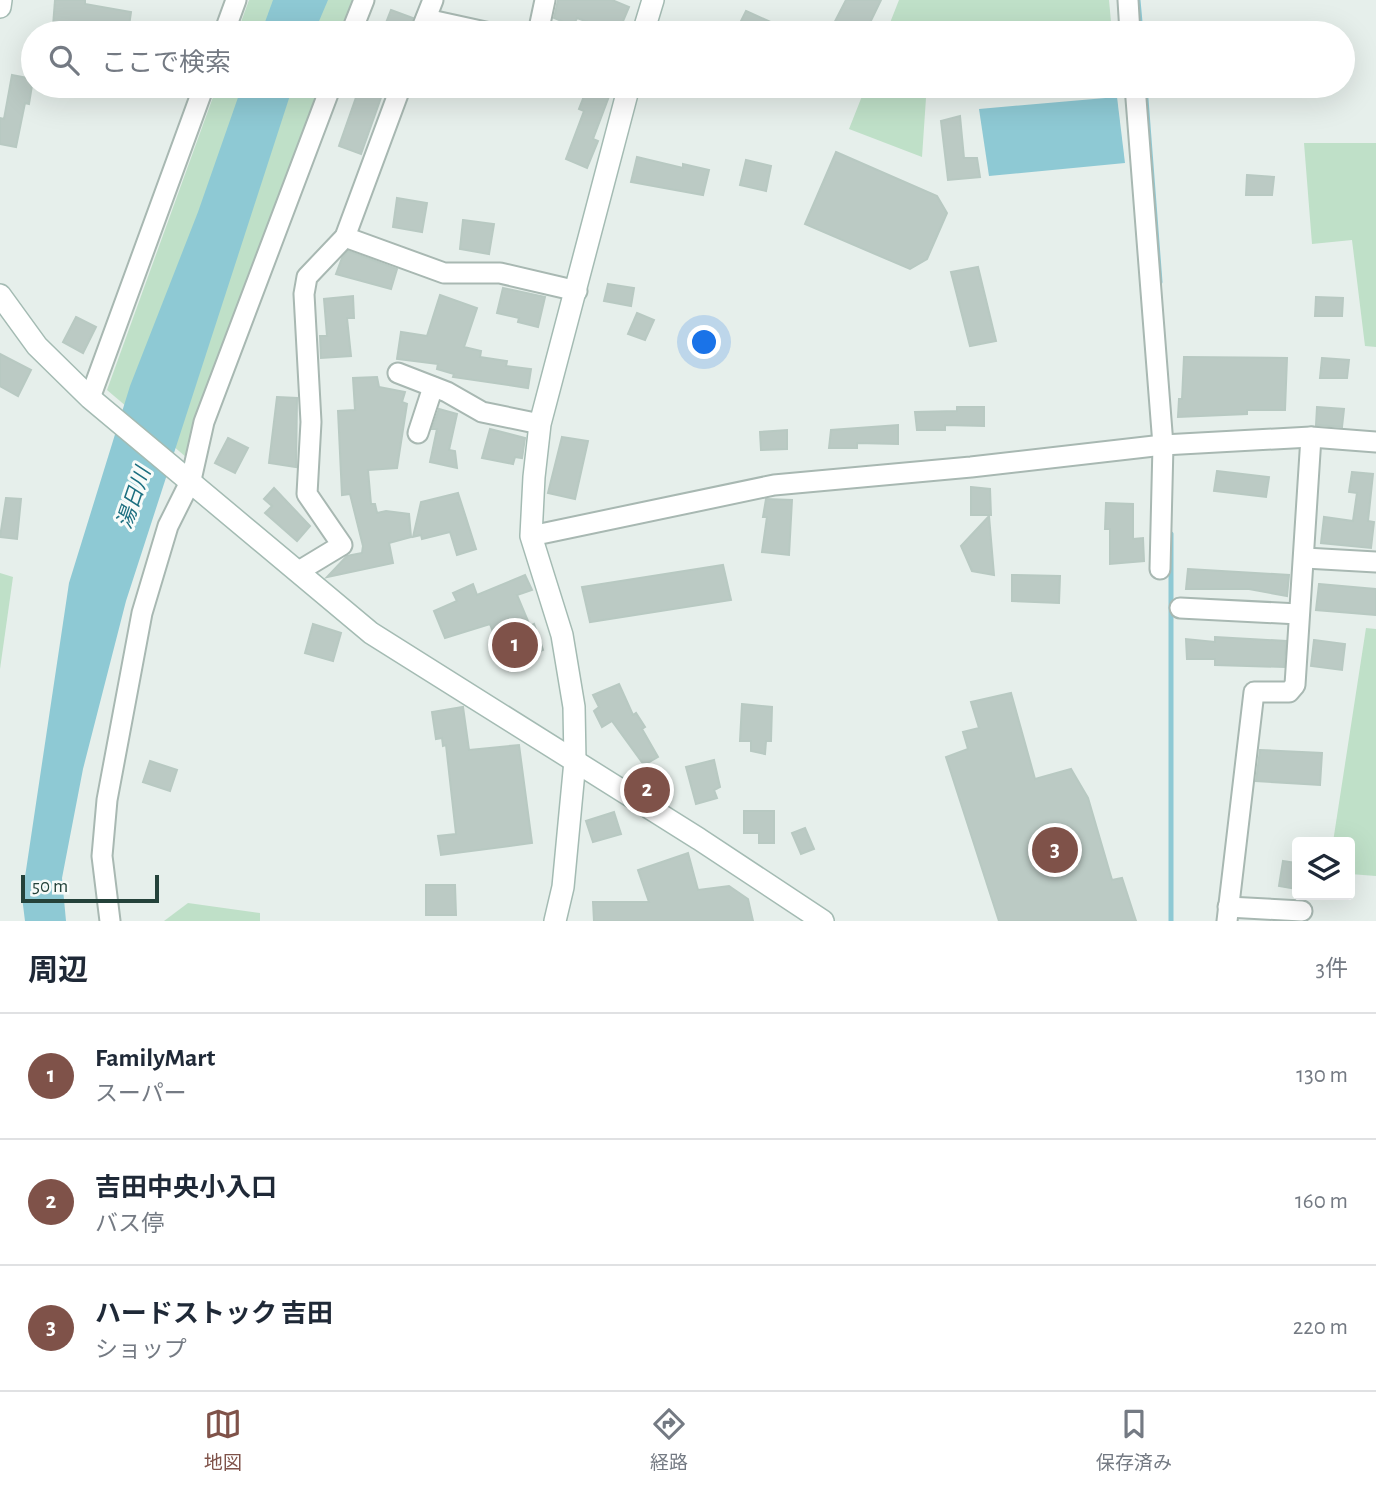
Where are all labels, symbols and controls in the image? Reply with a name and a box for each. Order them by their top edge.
search box [21,21,1355,98]
icon: search [45,41,83,79]
text: ここで検索 [101,50,231,76]
your location [687,325,721,359]
water label: 湯日川 [113,463,155,531]
pin: 1 [492,619,538,671]
pin: 2 [624,764,670,816]
pin: 3 [1032,824,1078,876]
map controls [1292,837,1355,900]
button: layers [1292,837,1355,900]
scale bar [21,872,159,904]
text: 50 m [32,877,68,896]
text: 周辺 [28,956,88,986]
text: 3件 [1316,958,1348,981]
text: FamilyMart [95,1045,215,1071]
text: 1 [47,1064,55,1087]
text: 130 m [1296,1064,1348,1087]
text: スーパー [95,1083,187,1106]
text: 吉田中央小入口 [95,1175,277,1201]
text: 2 [46,1190,56,1213]
text: 160 m [1295,1190,1348,1213]
text: バス停 [95,1213,164,1236]
text: ハードストック 吉田 [95,1301,333,1327]
text: 3 [46,1316,56,1339]
text: 220 m [1293,1316,1348,1339]
text: ショップ [95,1339,187,1362]
tab: 地図 [204,1405,242,1475]
tab: 経路 [650,1405,688,1475]
tab: 保存済み [1096,1405,1172,1475]

